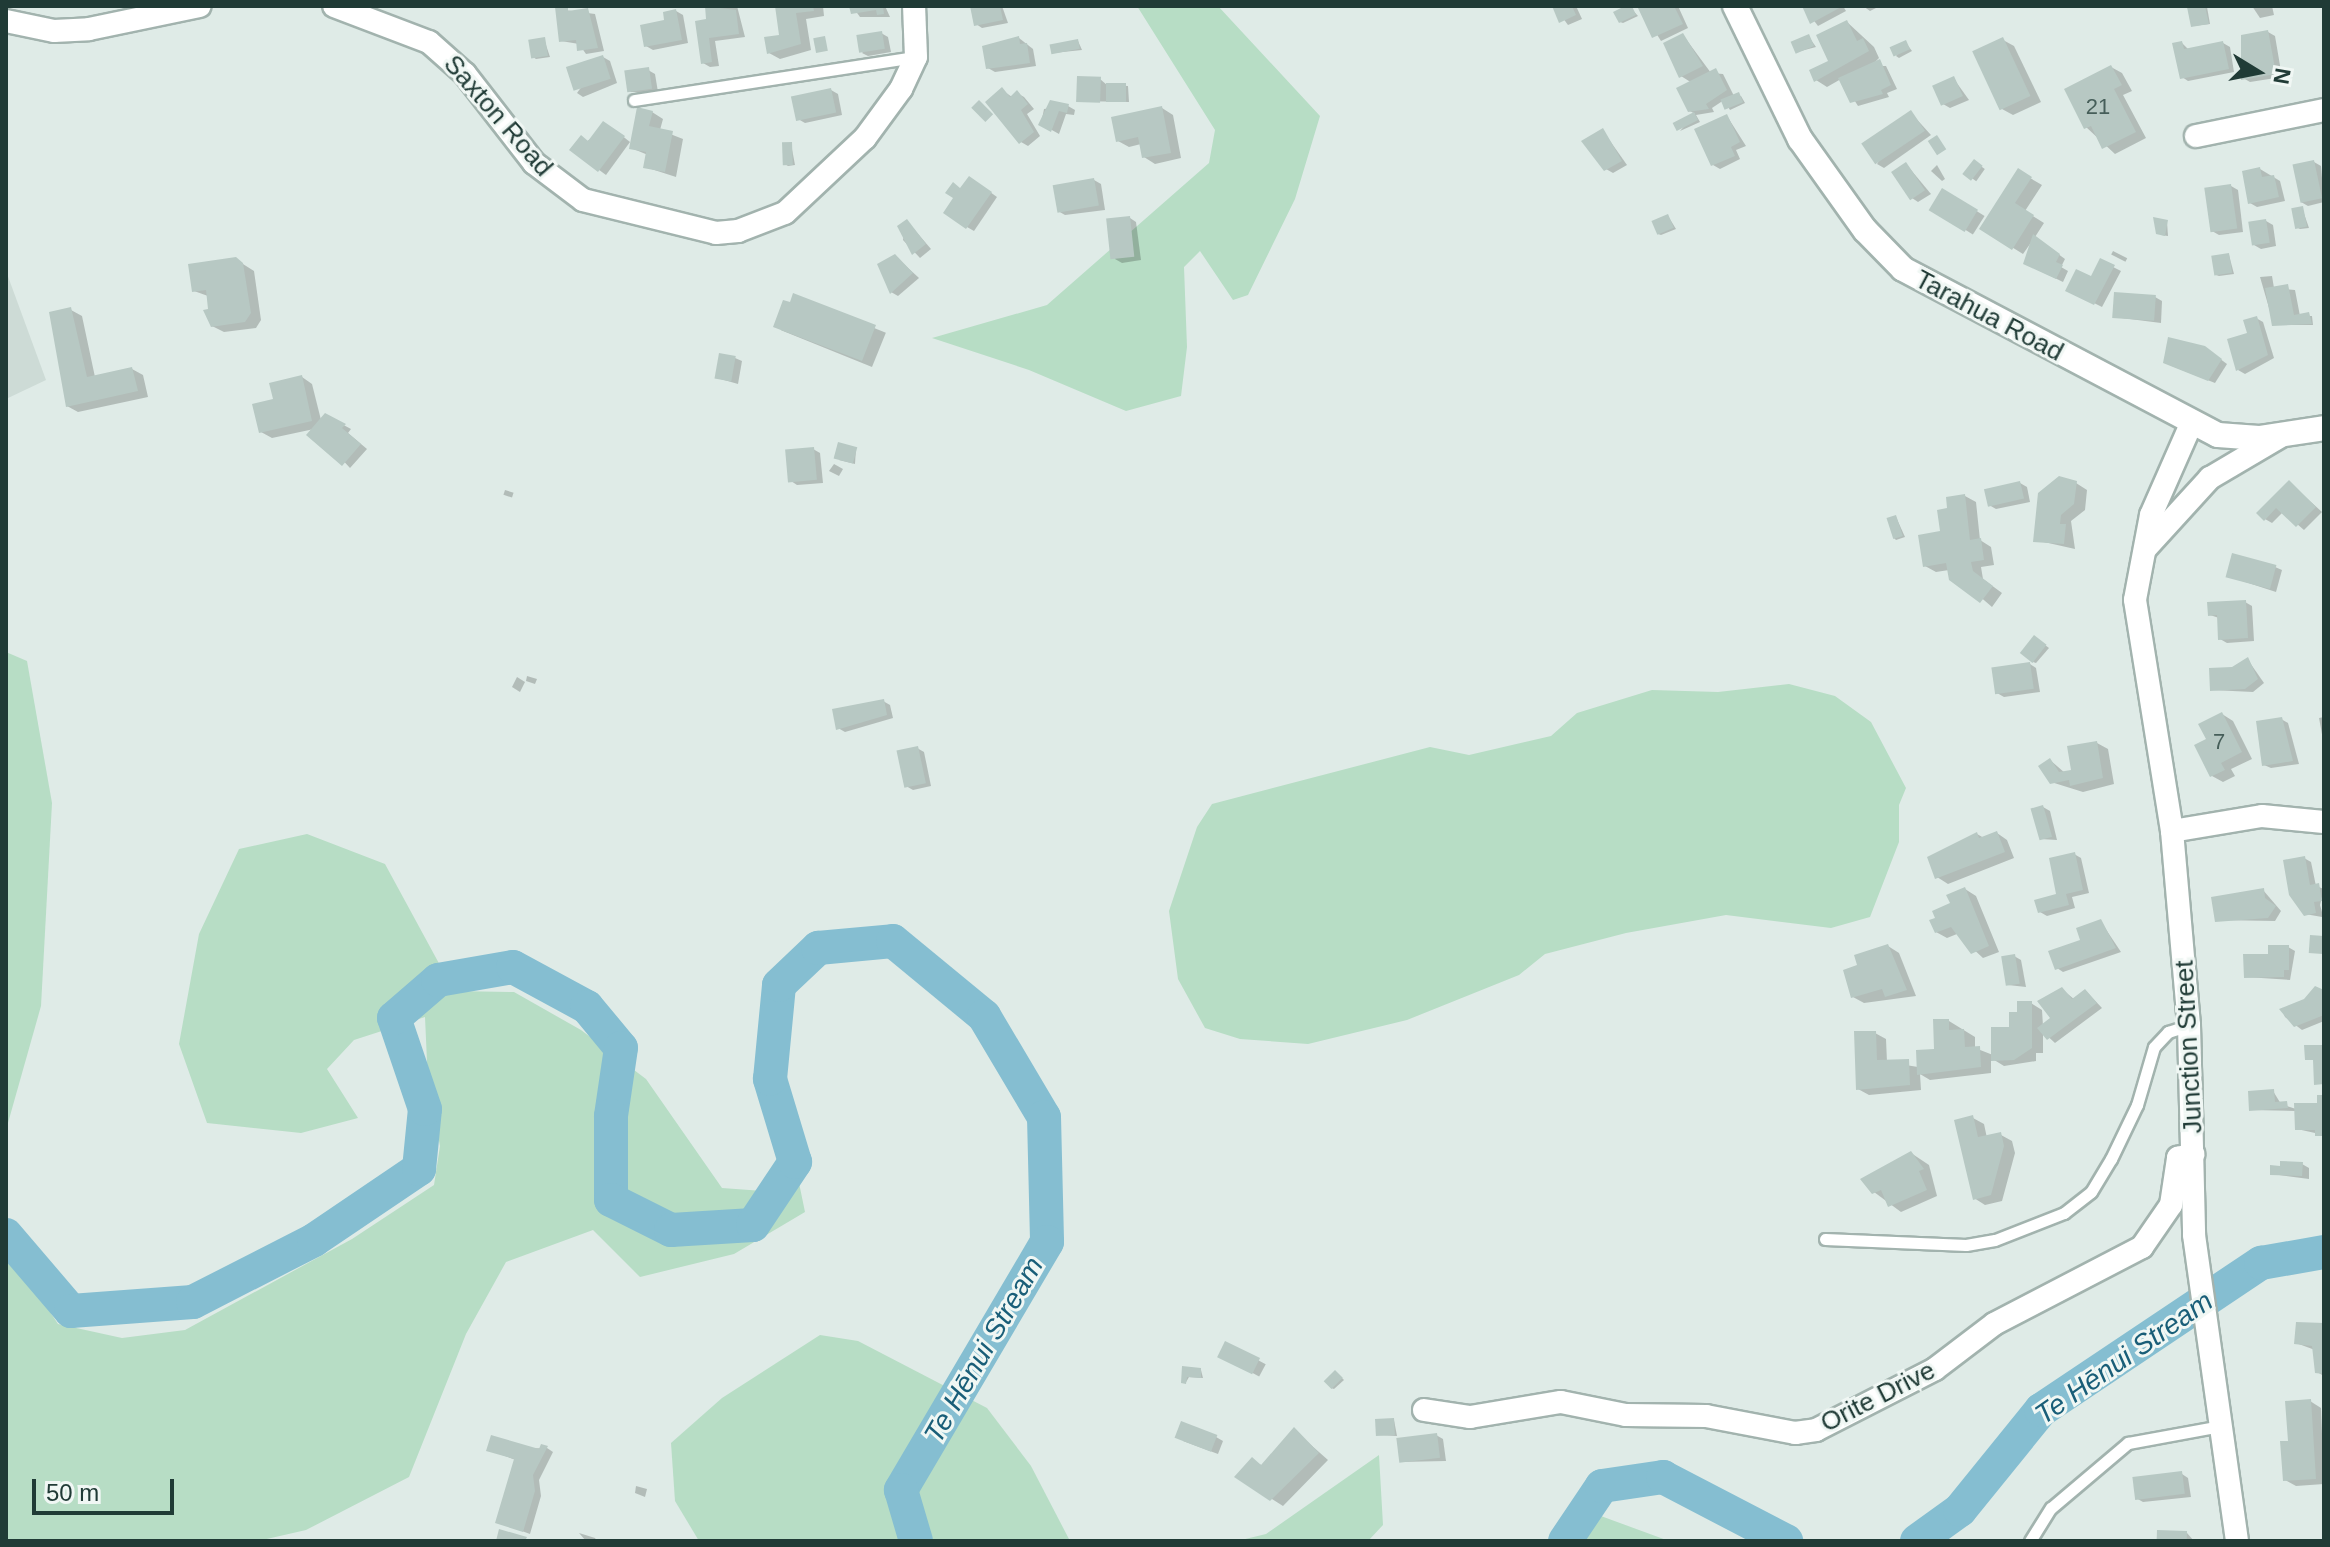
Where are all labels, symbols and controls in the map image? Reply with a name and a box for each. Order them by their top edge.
north arrow [2218,32,2298,112]
street label: Saxton Road [437,49,559,183]
text: N [2268,66,2296,86]
house number: 21 [2086,94,2110,120]
street label: Tarahua Road [1910,264,2068,368]
house number: 7 [2213,729,2225,755]
street label: Junction Street [2169,960,2209,1134]
water label: Te Hēnui Stream [917,1251,1051,1449]
water label: Te Hēnui Stream [2029,1284,2219,1432]
street label: Orite Drive [1816,1355,1940,1439]
scale bar [36,1463,178,1513]
text: 50 m [46,1479,99,1506]

